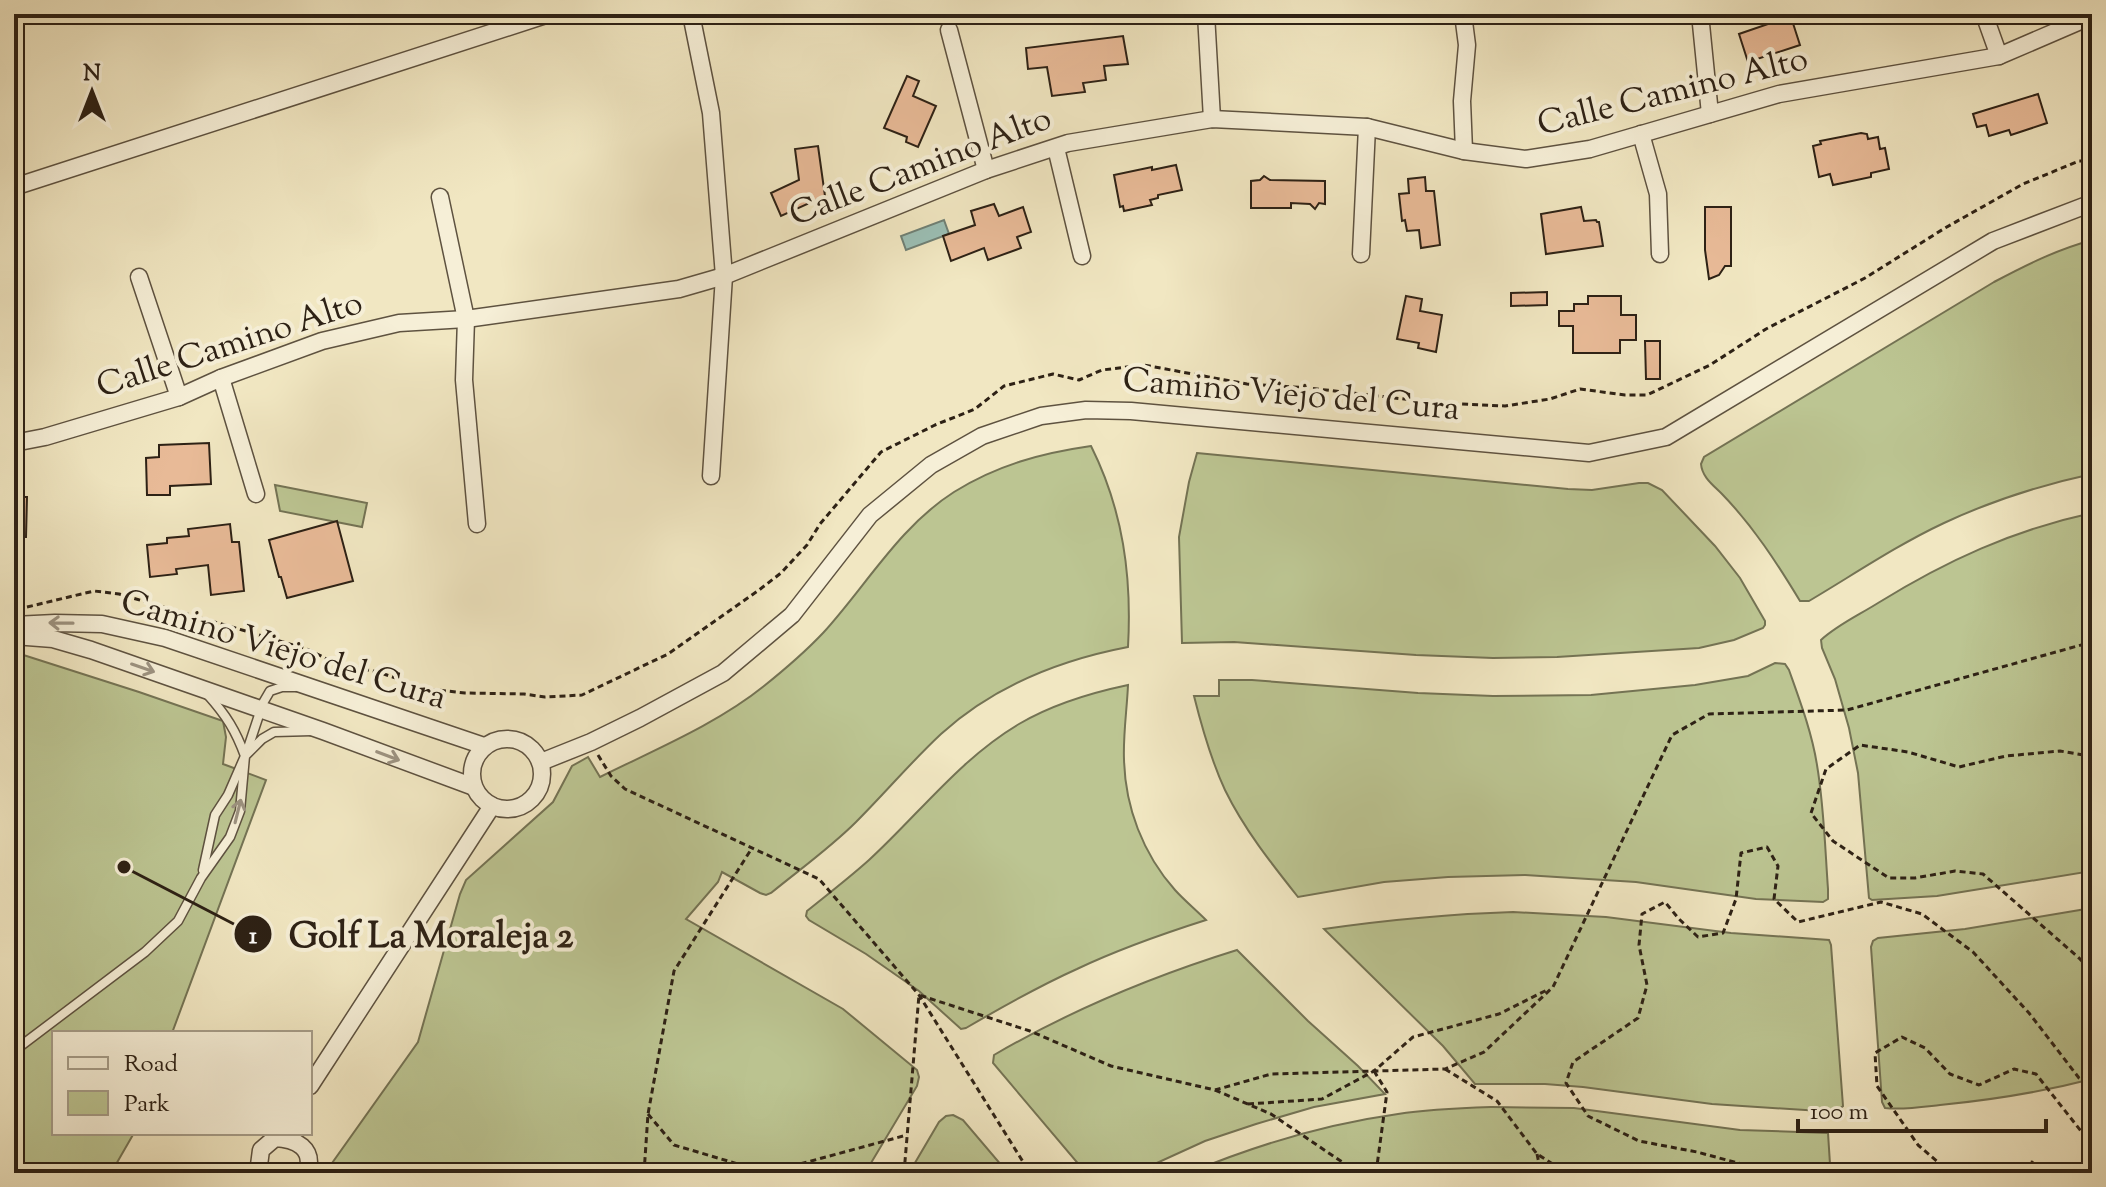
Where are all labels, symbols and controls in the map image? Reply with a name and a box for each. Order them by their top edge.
street label: Calle Camino Alto [1533,36,1813,150]
north arrow [52,52,132,132]
text: N [83,59,101,91]
street label: Calle Camino Alto [783,95,1059,241]
street label: Calle Camino Alto [91,280,369,412]
street label: Camino Viejo del Cura [1121,357,1461,435]
street label: Camino Viejo del Cura [114,578,452,724]
one-way arrow [48,615,75,631]
one-way arrow [130,662,155,676]
one-way arrow [375,749,400,764]
one-way arrow [232,799,247,825]
callout: Golf La Moraleja 2 [233,904,590,964]
text: Golf La Moraleja 2 [289,912,574,964]
text: 1 [249,920,258,954]
legend [52,1031,312,1135]
text: Road [124,1048,178,1082]
scale bar [1798,1083,2046,1133]
text: Park [124,1088,170,1122]
text: 100 m [1810,1096,1868,1130]

